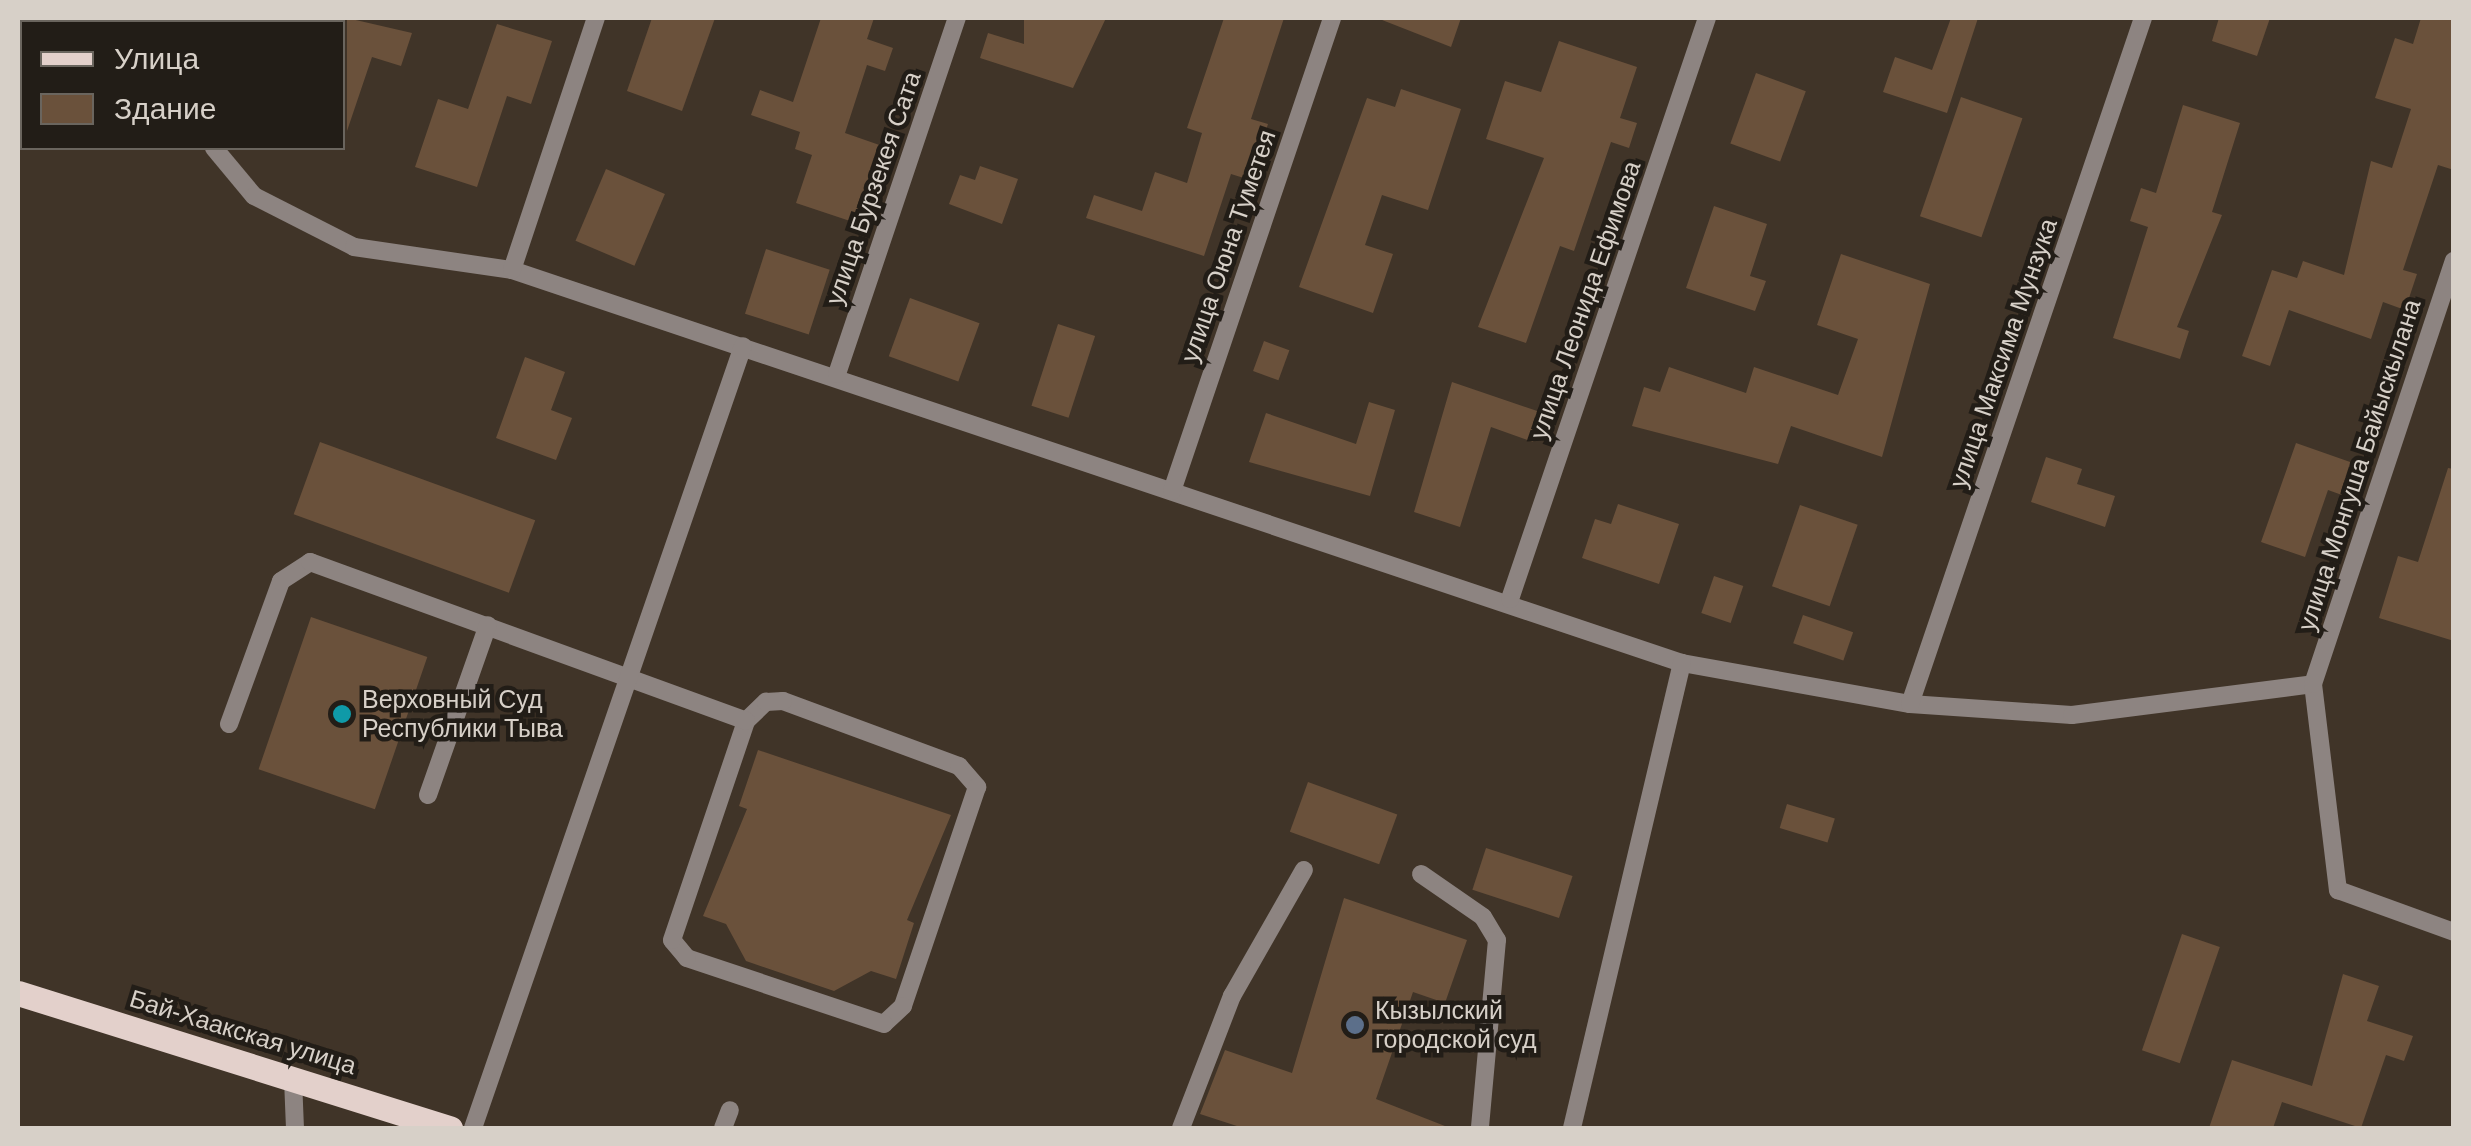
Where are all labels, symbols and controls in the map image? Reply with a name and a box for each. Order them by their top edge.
legend [20,20,345,150]
text: Улица [114,42,199,75]
street label: улица Бурзекея Сата [819,67,927,309]
text: Здание [114,92,216,125]
street label: улица Оюна Туметея [1174,126,1282,366]
street label: улица Леонида Ефимова [1523,157,1647,443]
street label: улица Максима Мунзука [1943,214,2063,492]
street label: улица Монгуша Байыскылана [2291,295,2427,635]
place label: Верховный Суд Республики Тыва [362,685,563,744]
marker: Верховный Суд Республики Тыва [331,703,353,725]
street label: Бай-Хаакская улица [126,983,360,1081]
place label: Кызылский городской суд [1375,996,1537,1055]
marker: Кызылский городской суд [1344,1014,1366,1036]

